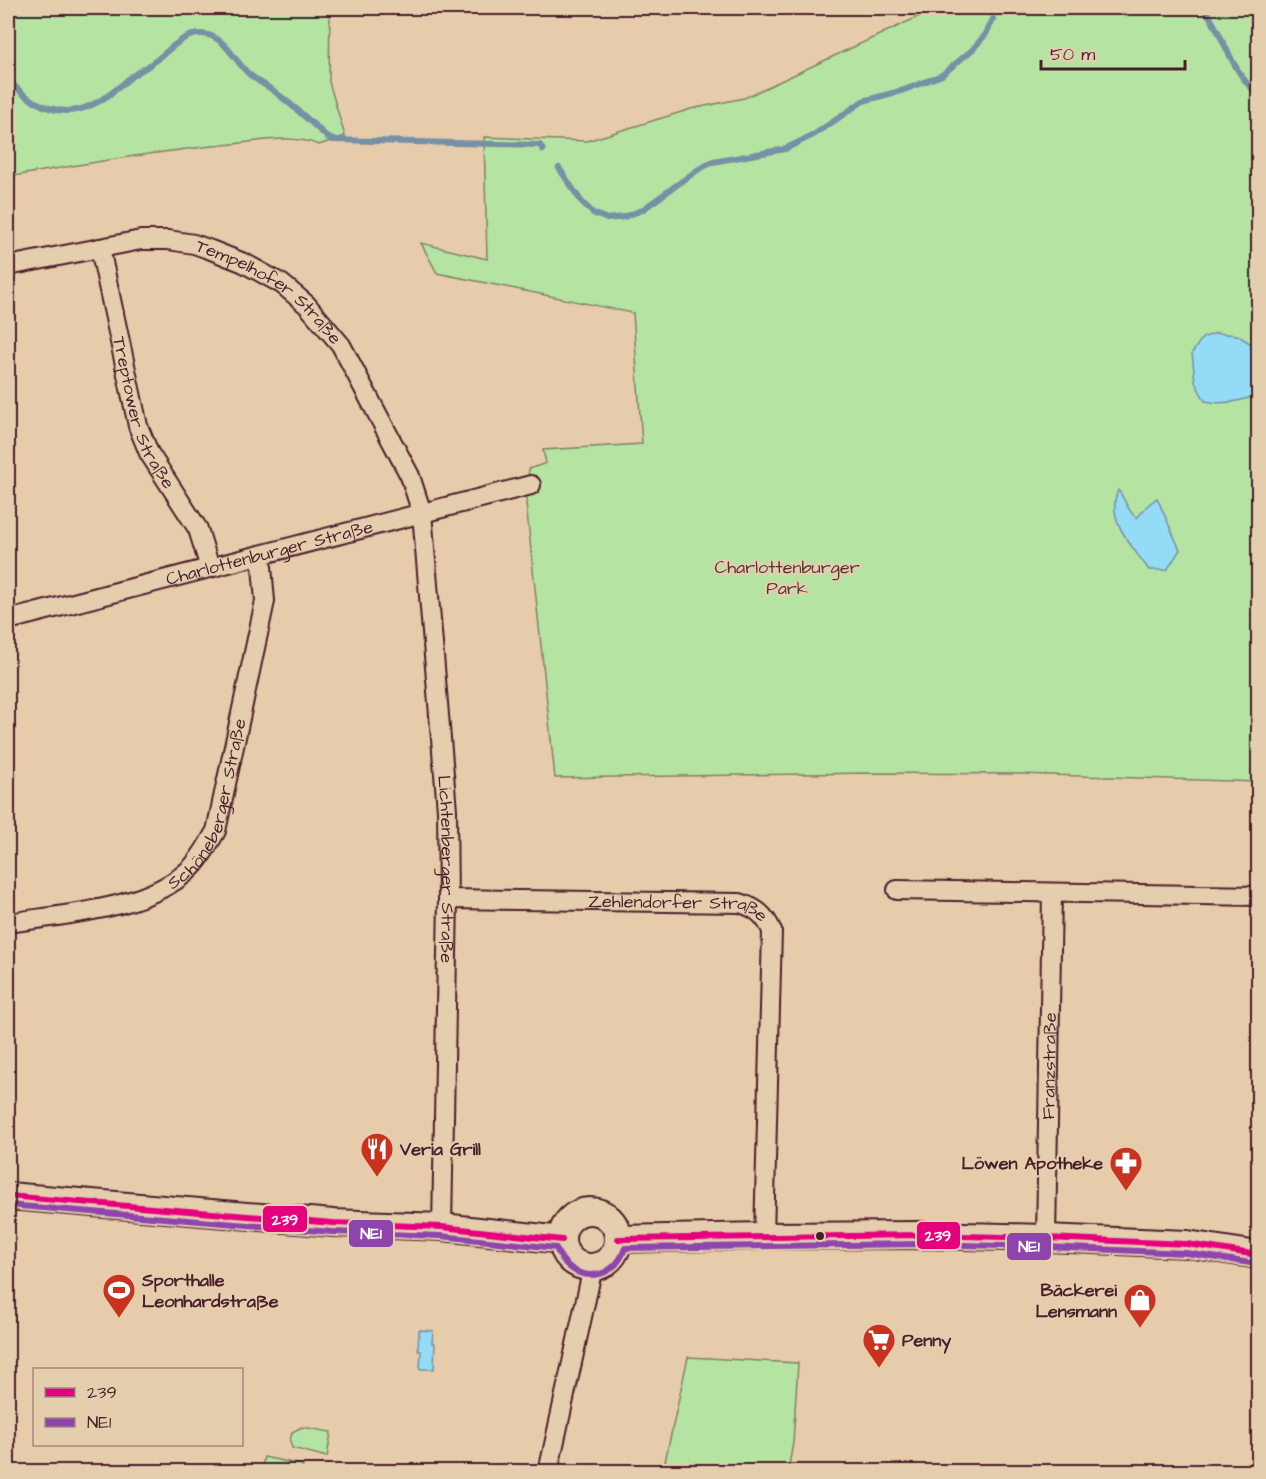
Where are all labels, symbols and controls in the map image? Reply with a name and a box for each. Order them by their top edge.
scale bar [1041,33,1185,71]
text: 50 m [1050,42,1095,67]
street label: Tempelhofer Straße [192,234,347,350]
street label: Treptower Straße [106,334,181,494]
street label: Charlottenburger Straße [163,514,376,592]
park label: Charlottenburger Park [714,555,860,601]
street label: Schöneberger Straße [162,716,253,896]
street label: Lichtenberger Straße [431,774,460,964]
street label: Zehlendorfer Straße [588,889,774,928]
street label: Franzstraße [1036,1012,1063,1120]
restaurant icon: Veria Grill [359,1131,395,1178]
place label: Veria Grill [399,1137,481,1162]
pharmacy icon: Löwen Apotheke [1108,1145,1144,1192]
place label: Löwen Apotheke [962,1151,1103,1176]
line badge: 239 [262,1205,308,1233]
text: 239 [271,1209,298,1231]
line badge: NE1 [348,1219,394,1248]
line badge: 239 [916,1221,961,1250]
text: NE1 [360,1223,383,1245]
text: 239 [924,1225,951,1247]
unlabelled marker [814,1230,826,1242]
line badge: NE1 [1006,1232,1052,1261]
text: NE1 [1018,1236,1041,1258]
place label: Sporthalle Leonhardstraße [141,1268,279,1314]
sports icon: Sporthalle Leonhardstraße [101,1272,137,1319]
place label: Bäckerei Lensmann [1036,1278,1117,1324]
shop icon: Bäckerei Lensmann [1122,1282,1158,1329]
supermarket icon: Penny [861,1322,897,1369]
place label: Penny [902,1328,951,1354]
legend [33,1368,243,1446]
text: 239 [87,1380,117,1405]
text: NE1 [87,1410,111,1435]

